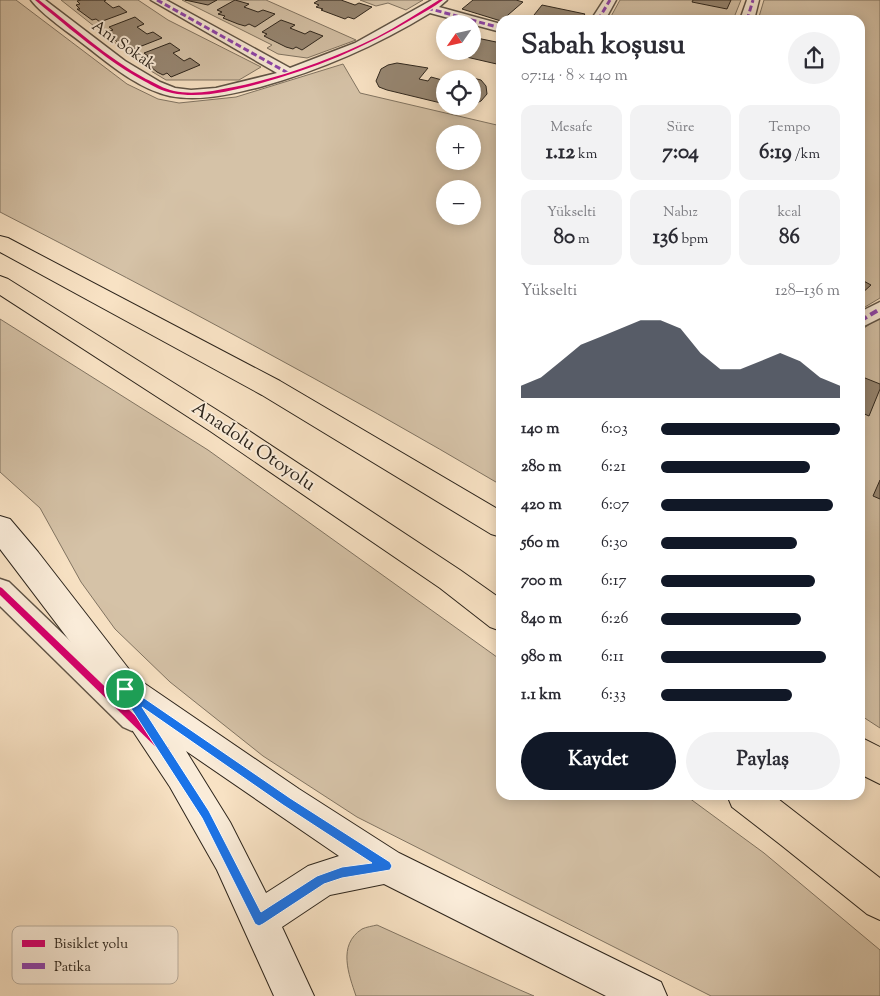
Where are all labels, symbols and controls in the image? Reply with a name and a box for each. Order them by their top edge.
north arrow [436,15,481,60]
map controls [436,15,481,225]
street label: Anı Sokak [86,16,160,77]
text: Sabah koşusu [521,26,685,66]
button: share [788,32,840,84]
text: 07:14 · 8 × 140 m [521,65,628,88]
button: locate [436,70,481,115]
text: Mesafe [550,118,593,138]
text: Süre [666,118,695,138]
text: Tempo [769,118,811,138]
button: + [436,125,481,170]
text: 1.12 [546,138,575,168]
text: 7:04 [662,138,699,168]
text: 6:19 [759,138,792,168]
text: km [575,145,597,165]
text: /km [792,145,820,165]
button: − [436,180,481,225]
text: Yükselti [547,203,596,223]
text: Nabız [663,203,698,223]
text: kcal [777,203,802,223]
text: 80 [553,223,575,253]
text: 136 [653,223,679,253]
text: 86 [779,223,800,253]
text: m [575,230,590,250]
text: bpm [679,230,708,250]
text: Yükselti [521,280,577,303]
text: 128–136 m [775,280,840,303]
street label: Anadolu Otoyolu [186,396,320,499]
text: 140 m [521,418,559,441]
text: 6:03 [601,418,628,441]
text: 280 m [521,456,562,479]
text: 6:21 [601,456,626,479]
text: 420 m [521,494,562,517]
text: 6:07 [601,494,629,517]
text: 560 m [521,532,560,555]
text: 6:30 [601,532,628,555]
text: 700 m [521,570,562,593]
text: 6:17 [601,570,626,593]
text: 840 m [521,608,562,631]
text: 6:26 [601,608,628,631]
text: 980 m [521,646,562,669]
text: 6:11 [601,646,624,669]
pin [104,668,146,710]
icon: arrive [111,675,139,703]
text: 1.1 km [521,684,561,707]
text: 6:33 [601,684,626,707]
button: Kaydet [521,732,676,790]
button: Paylaş [686,732,840,790]
legend [12,926,178,984]
text: Bisiklet yolu [54,935,128,955]
text: Patika [54,958,91,978]

